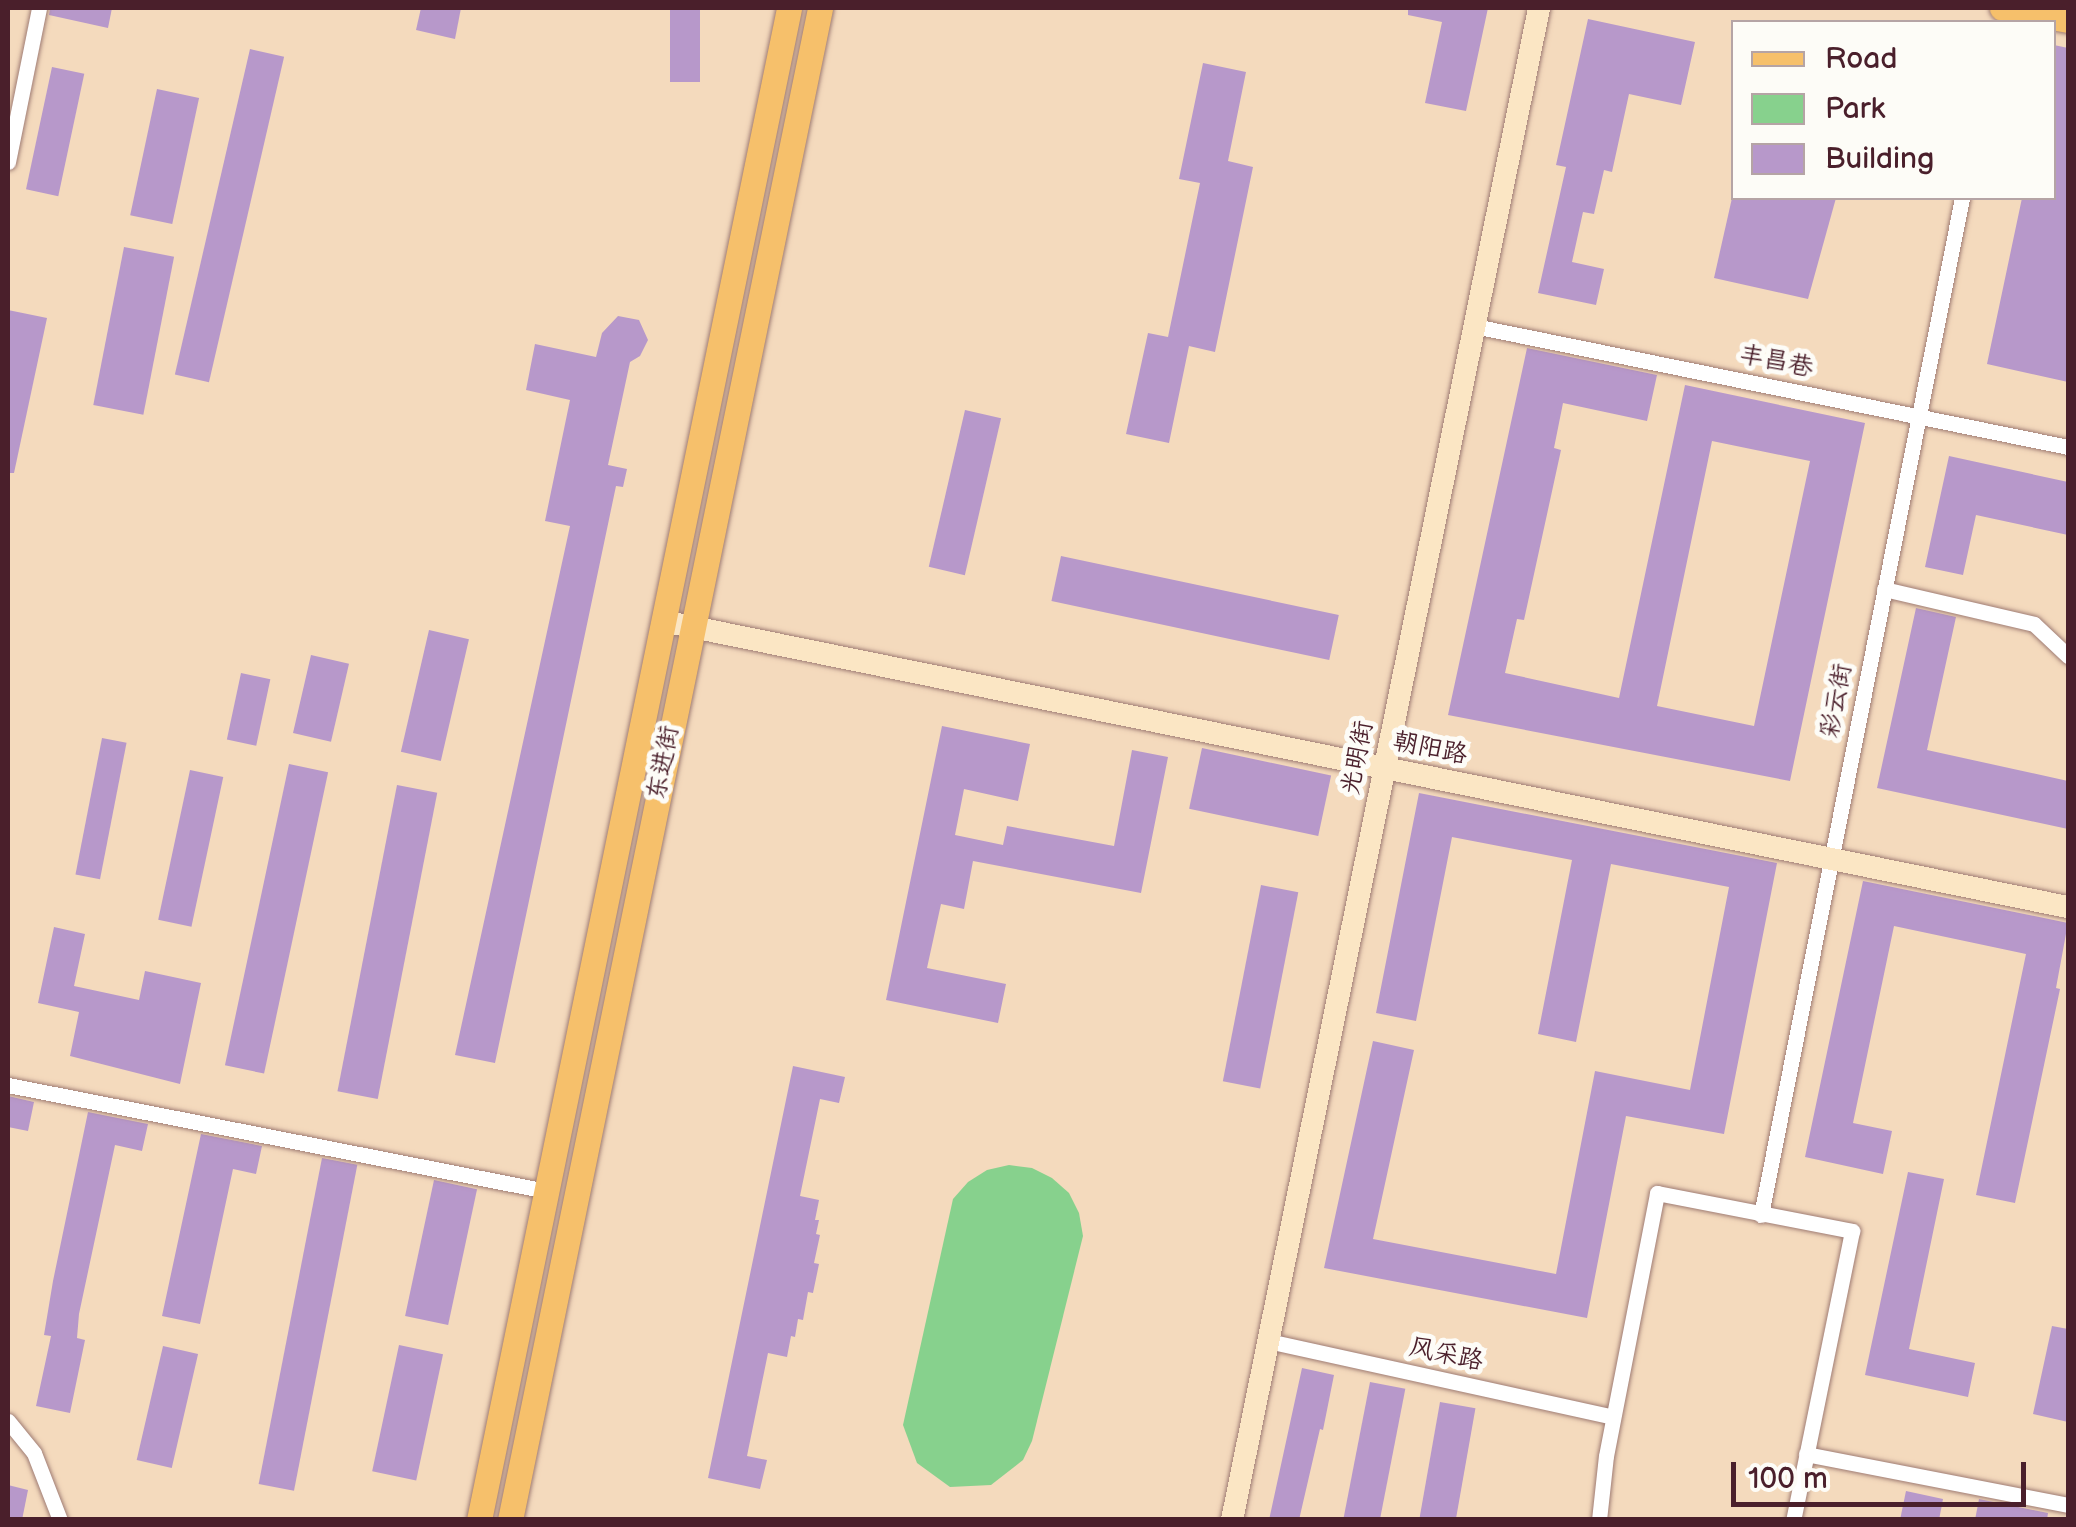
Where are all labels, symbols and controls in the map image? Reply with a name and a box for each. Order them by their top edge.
legend [1731,20,2056,200]
text: Road [1825,41,1898,77]
text: Park [1825,91,1885,127]
text: Building [1825,141,1934,177]
street label: 丰昌巷 [1736,340,1816,384]
street label: 彩云街 [1815,661,1859,741]
street label: 光明街 [1336,718,1380,798]
street label: 东进街 [642,723,686,803]
street label: 朝阳路 [1390,727,1470,771]
street label: 风采路 [1406,1333,1486,1377]
scale bar [1736,1442,2031,1504]
text: 100 m [1748,1461,1828,1497]

